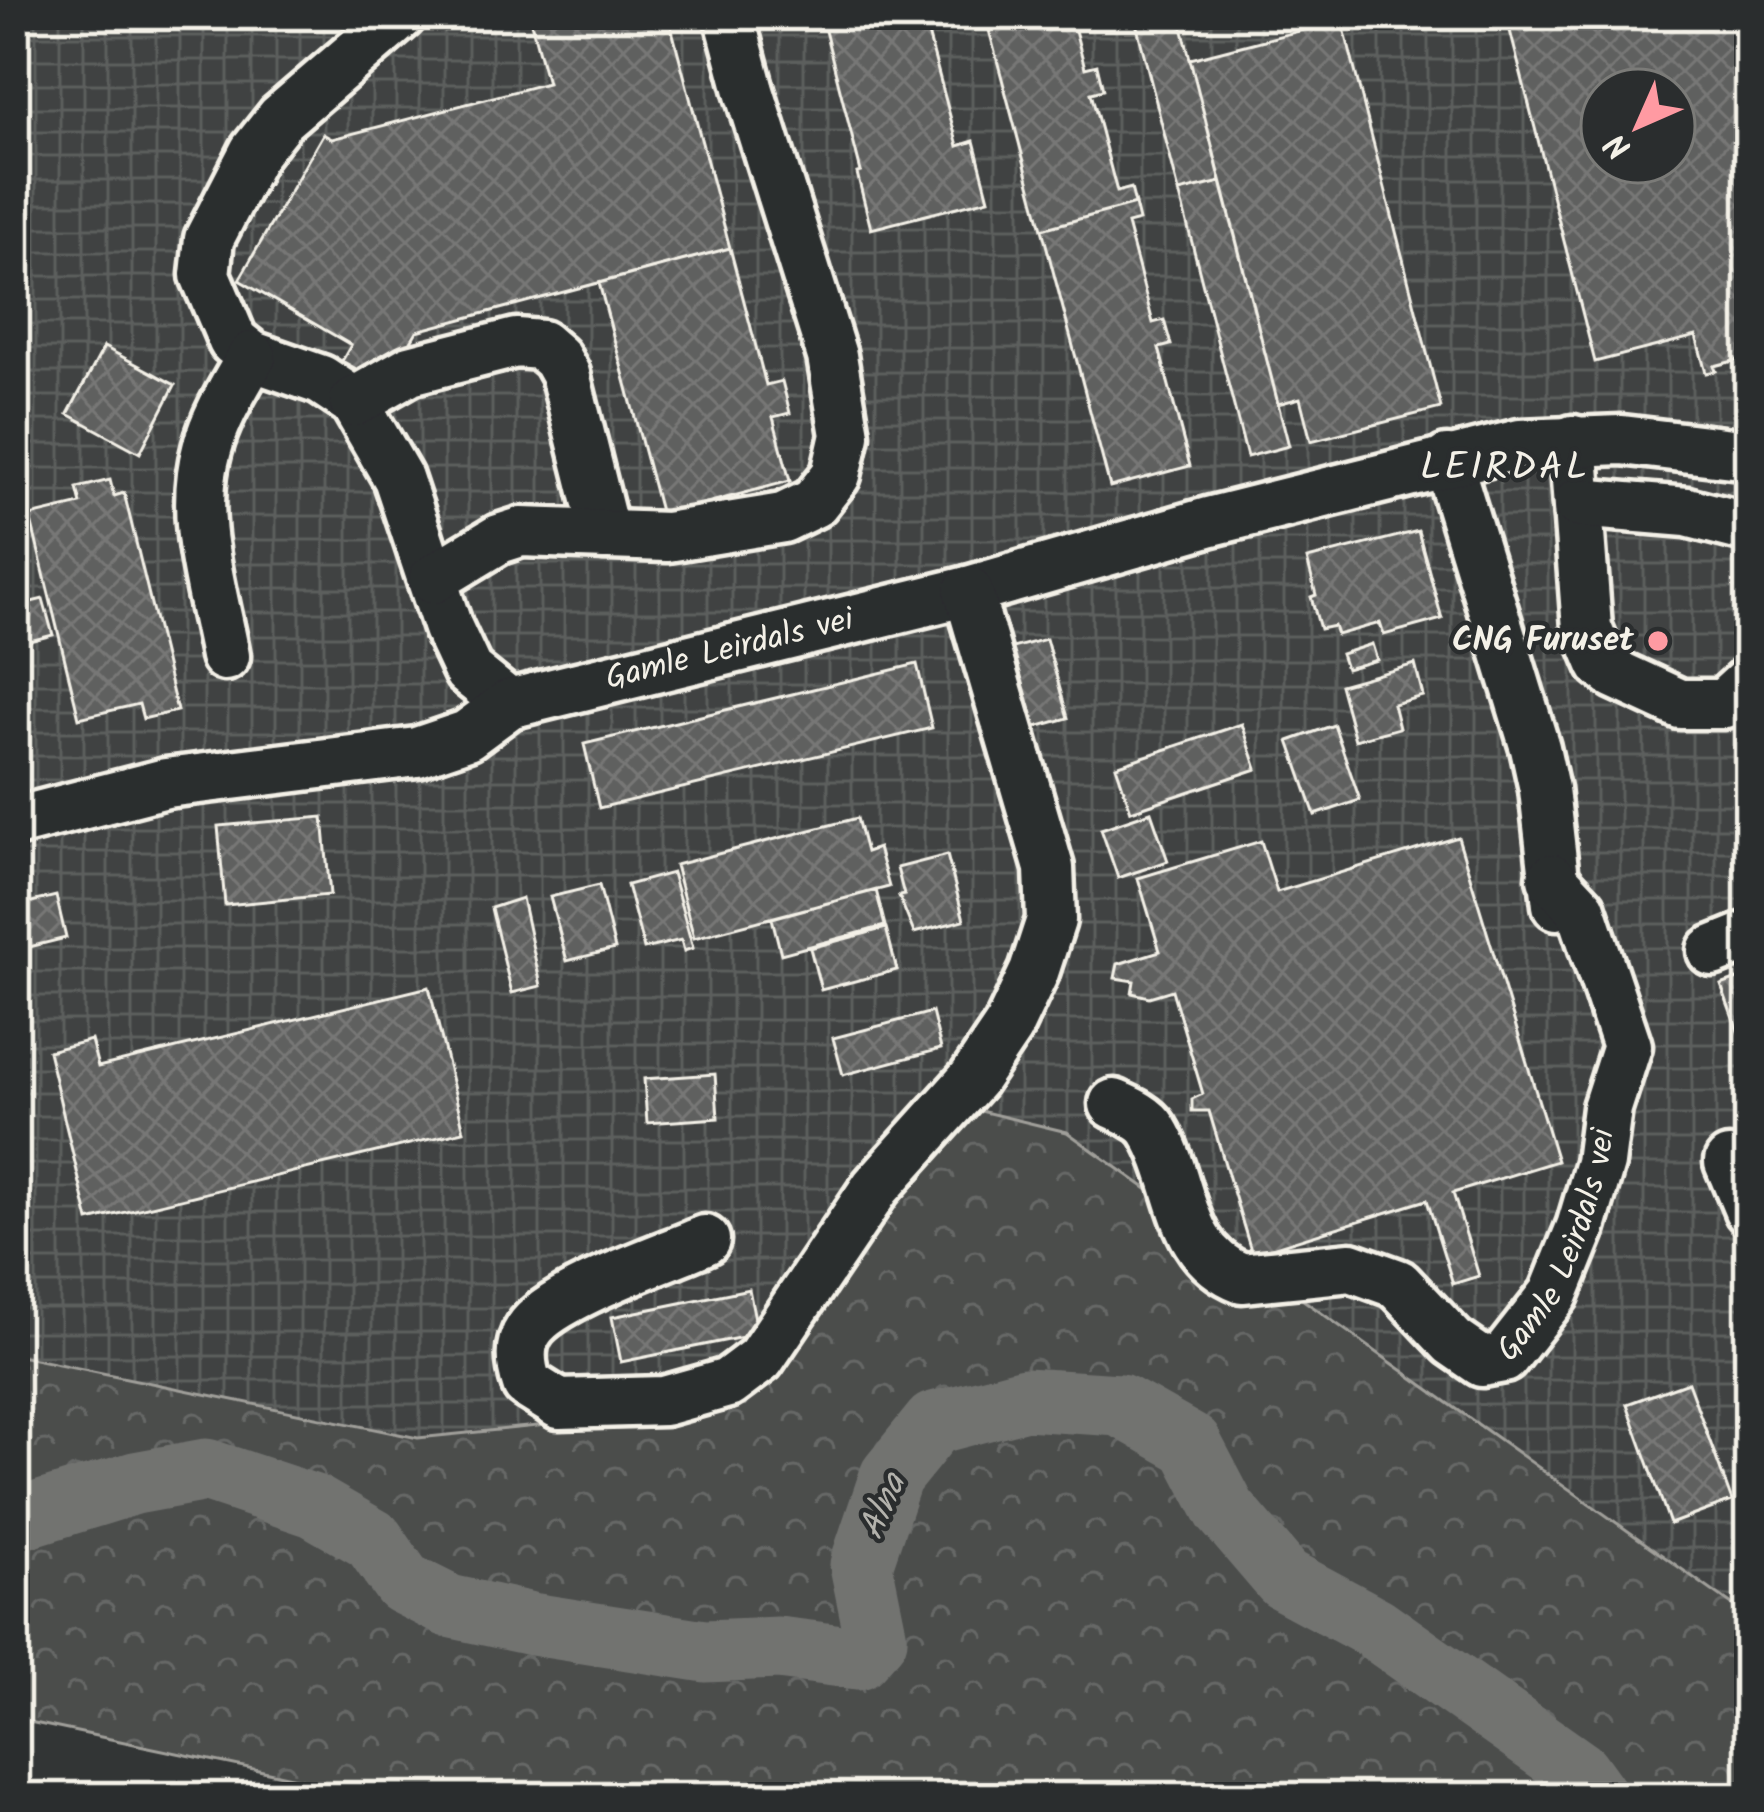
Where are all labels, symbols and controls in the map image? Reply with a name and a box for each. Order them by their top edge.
north arrow [1578,66,1698,186]
text: N [1593,119,1645,171]
district label: LEIRDAL [1420,438,1590,500]
street label: Gamle Leirdals vei [600,593,860,706]
place label: CNG Furuset [1452,615,1635,668]
marker: CNG Furuset [1645,628,1671,654]
street label: Gamle Leirdals vei [1484,1125,1631,1374]
water label: Alna [845,1463,924,1549]

